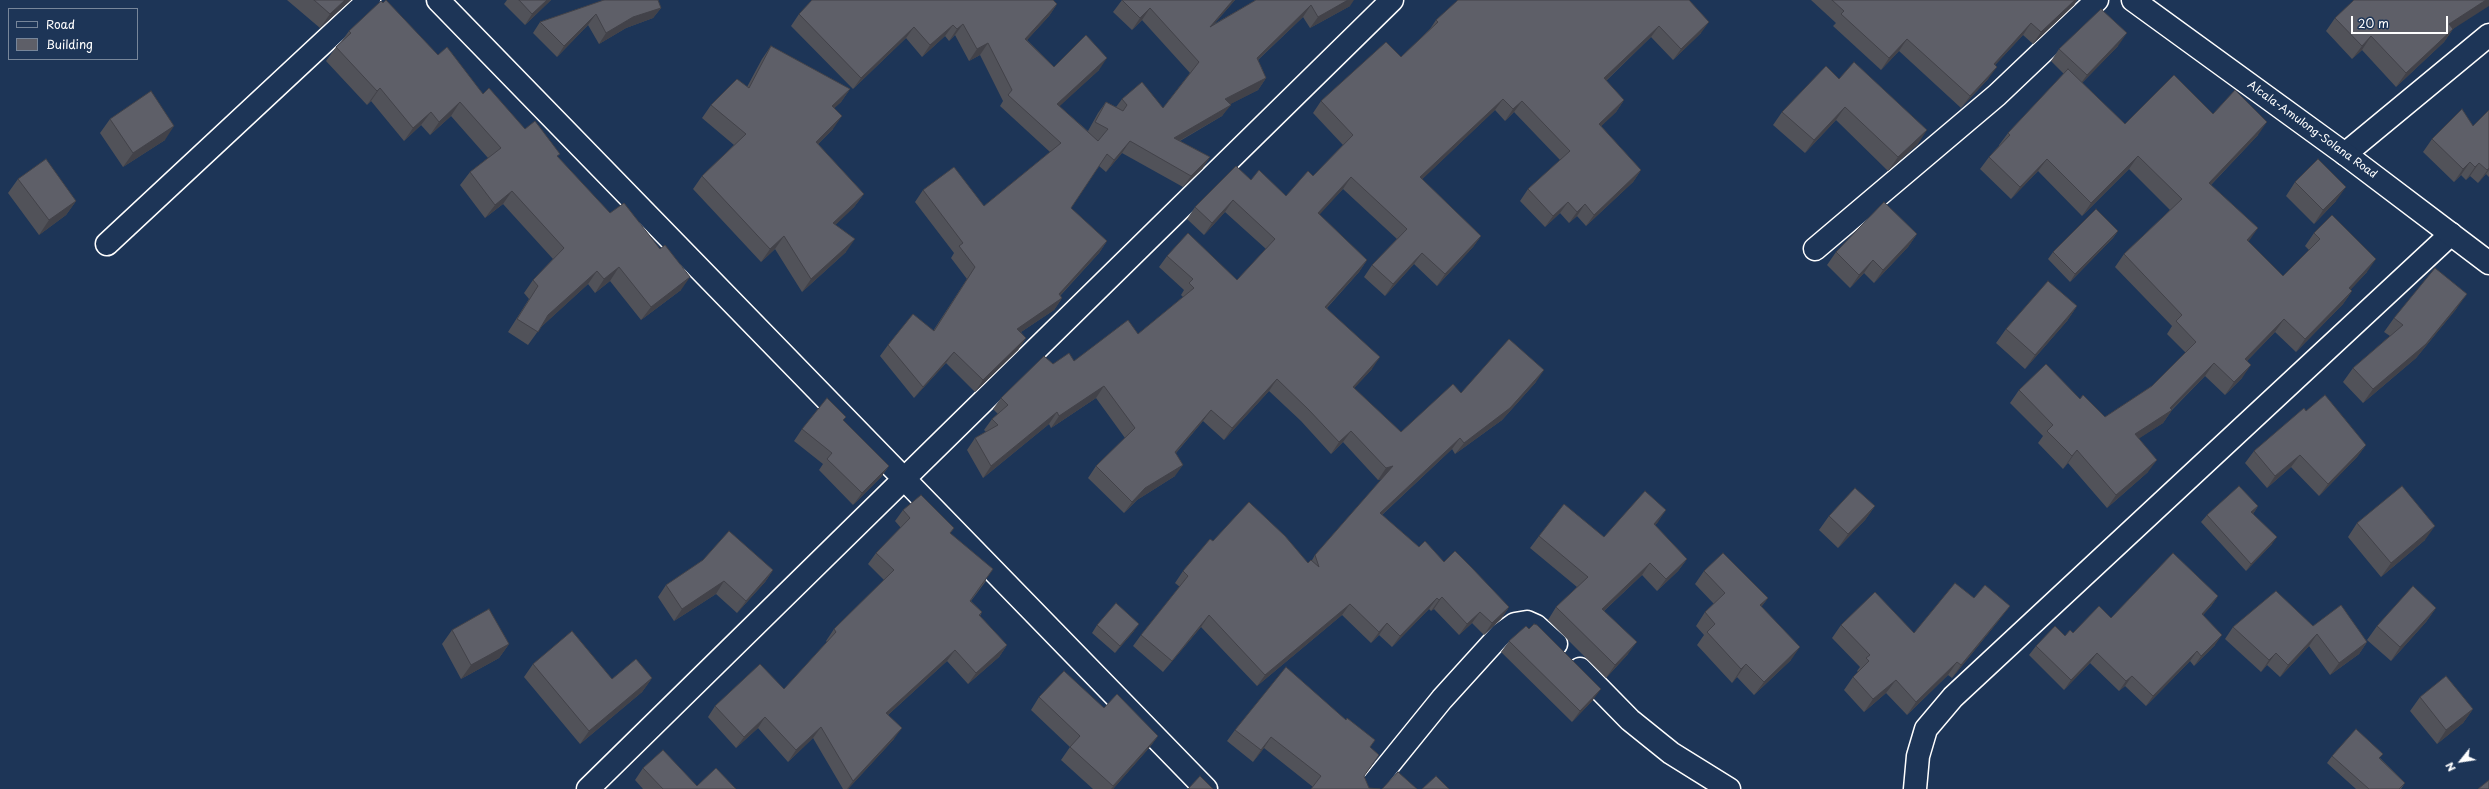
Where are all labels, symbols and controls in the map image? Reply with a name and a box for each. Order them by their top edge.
legend [8,8,138,60]
scale bar [2353,8,2450,34]
text: 20 m [2358,14,2389,32]
text: Road [46,15,75,33]
text: Building [46,35,93,53]
street label: Alcala-Amulong-Solana Road [2245,78,2379,182]
north arrow [2441,741,2481,781]
text: N [2441,759,2460,775]

